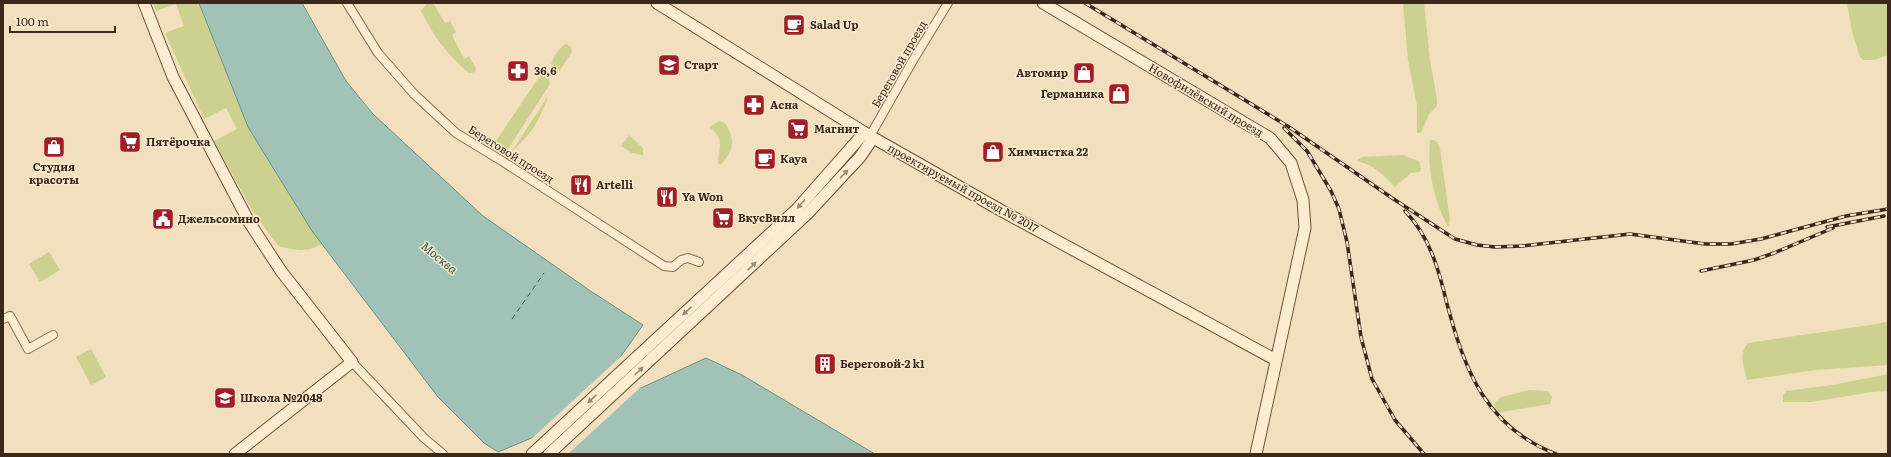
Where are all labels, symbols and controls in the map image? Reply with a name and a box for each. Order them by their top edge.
scale bar [10,8,115,34]
text: 100 m [16,12,49,30]
cafe icon: Salad Up [781,12,807,38]
place label: Salad Up [810,16,858,32]
street label: Береговой проезд [867,17,930,110]
school or university icon: Старт [656,52,682,78]
place label: Старт [684,56,719,72]
pharmacy icon: 36,6 [505,58,531,84]
street label: Новофилёвский проезд [1146,58,1267,140]
shop icon: Автомир [1071,60,1097,86]
place label: 36,6 [534,62,557,78]
place label: Автомир [1016,64,1068,80]
shop icon: Германика [1106,81,1132,107]
place label: Германика [1041,85,1105,101]
pharmacy icon: Асна [741,92,767,118]
place label: Асна [770,96,799,112]
supermarket icon: Магнит [785,116,811,142]
street label: Береговой проезд [466,120,558,186]
place label: Магнит [814,120,859,136]
supermarket icon: Пятёрочка [117,129,143,155]
place label: Пятёрочка [146,133,211,149]
shop icon: Студия красоты [41,134,67,160]
street label: проектируемый проезд № 2017 [885,139,1042,236]
shop icon: Химчистка 22 [980,139,1006,165]
place label: Химчистка 22 [1008,143,1088,159]
cafe icon: Kaya [752,146,778,172]
place label: Kaya [780,150,808,166]
place label: Студия красоты [29,158,79,187]
one-way arrow [839,169,849,179]
restaurant icon: Artelli [568,172,594,198]
place label: Artelli [596,176,633,192]
restaurant icon: Ya Won [654,184,680,210]
place label: Ya Won [682,188,724,204]
one-way arrow [797,199,806,209]
supermarket icon: ВкусВилл [710,205,736,231]
public building icon: Джельсомино [150,206,176,232]
place label: ВкусВилл [738,209,795,225]
place label: Джельсомино [178,210,260,226]
water label: Москва [418,237,462,278]
one-way arrow [747,261,757,271]
one-way arrow [682,306,692,316]
building icon: Береговой-2 k1 [812,351,838,377]
place label: Береговой-2 k1 [840,355,925,371]
one-way arrow [634,366,645,375]
school or university icon: Школа №2048 [212,385,238,411]
place label: Школа №2048 [240,389,323,405]
one-way arrow [587,394,597,404]

